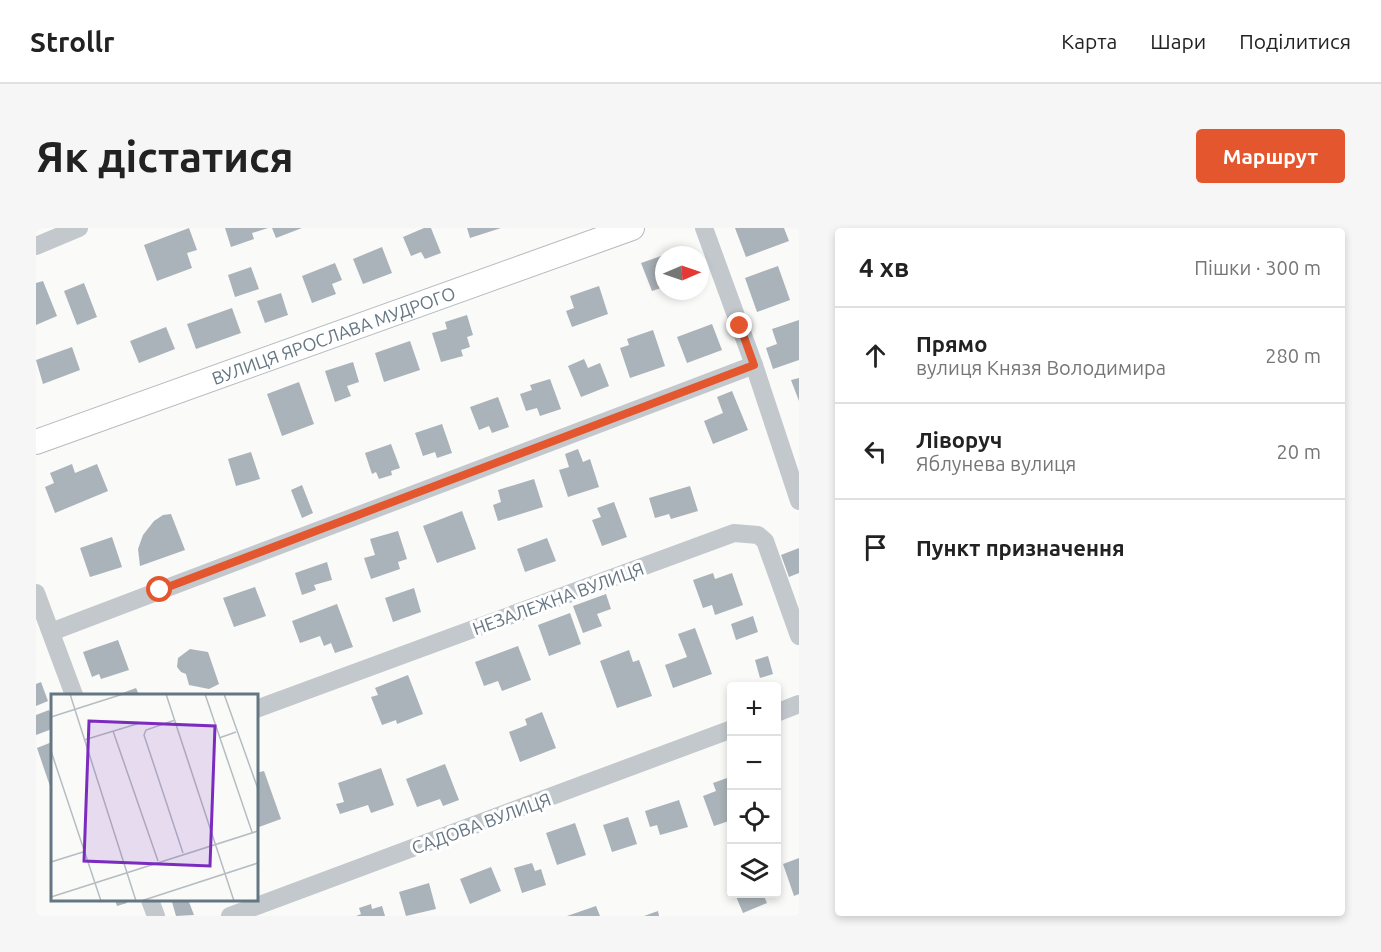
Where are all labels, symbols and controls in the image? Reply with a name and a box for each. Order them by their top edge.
text: Strollr [30,26,115,57]
text: Карта [1061,29,1117,53]
text: Шари [1150,29,1206,53]
text: Поділитися [1239,29,1351,53]
button: Маршрут [1196,129,1345,183]
text: Як дістатися [36,133,294,180]
north arrow [655,246,709,300]
text: 4 хв [859,253,909,282]
text: Пішки · 300 m [1194,256,1321,279]
street label: ВУЛИЦЯ ЯРОСЛАВА МУДРОГО [209,282,458,388]
route end [726,312,752,338]
text: Прямо [916,331,987,356]
icon: ahead [859,339,892,372]
text: 280 m [1265,344,1321,367]
text: вулиця Князя Володимира [916,356,1166,379]
text: Ліворуч [916,427,1002,452]
icon: left [859,435,892,468]
text: 20 m [1277,440,1321,463]
text: Яблунева вулиця [916,452,1076,475]
icon: arrive [859,531,892,564]
text: Пункт призначення [916,535,1125,560]
street label: НЕЗАЛЕЖНА ВУЛИЦЯ [470,558,646,638]
route start [146,576,172,602]
map controls [727,682,781,898]
button: + [727,682,781,736]
inset map [51,694,258,901]
button: − [727,736,781,790]
street label: САДОВА ВУЛИЦЯ [409,788,553,858]
button: locate [727,790,781,844]
button: layers [727,844,781,898]

